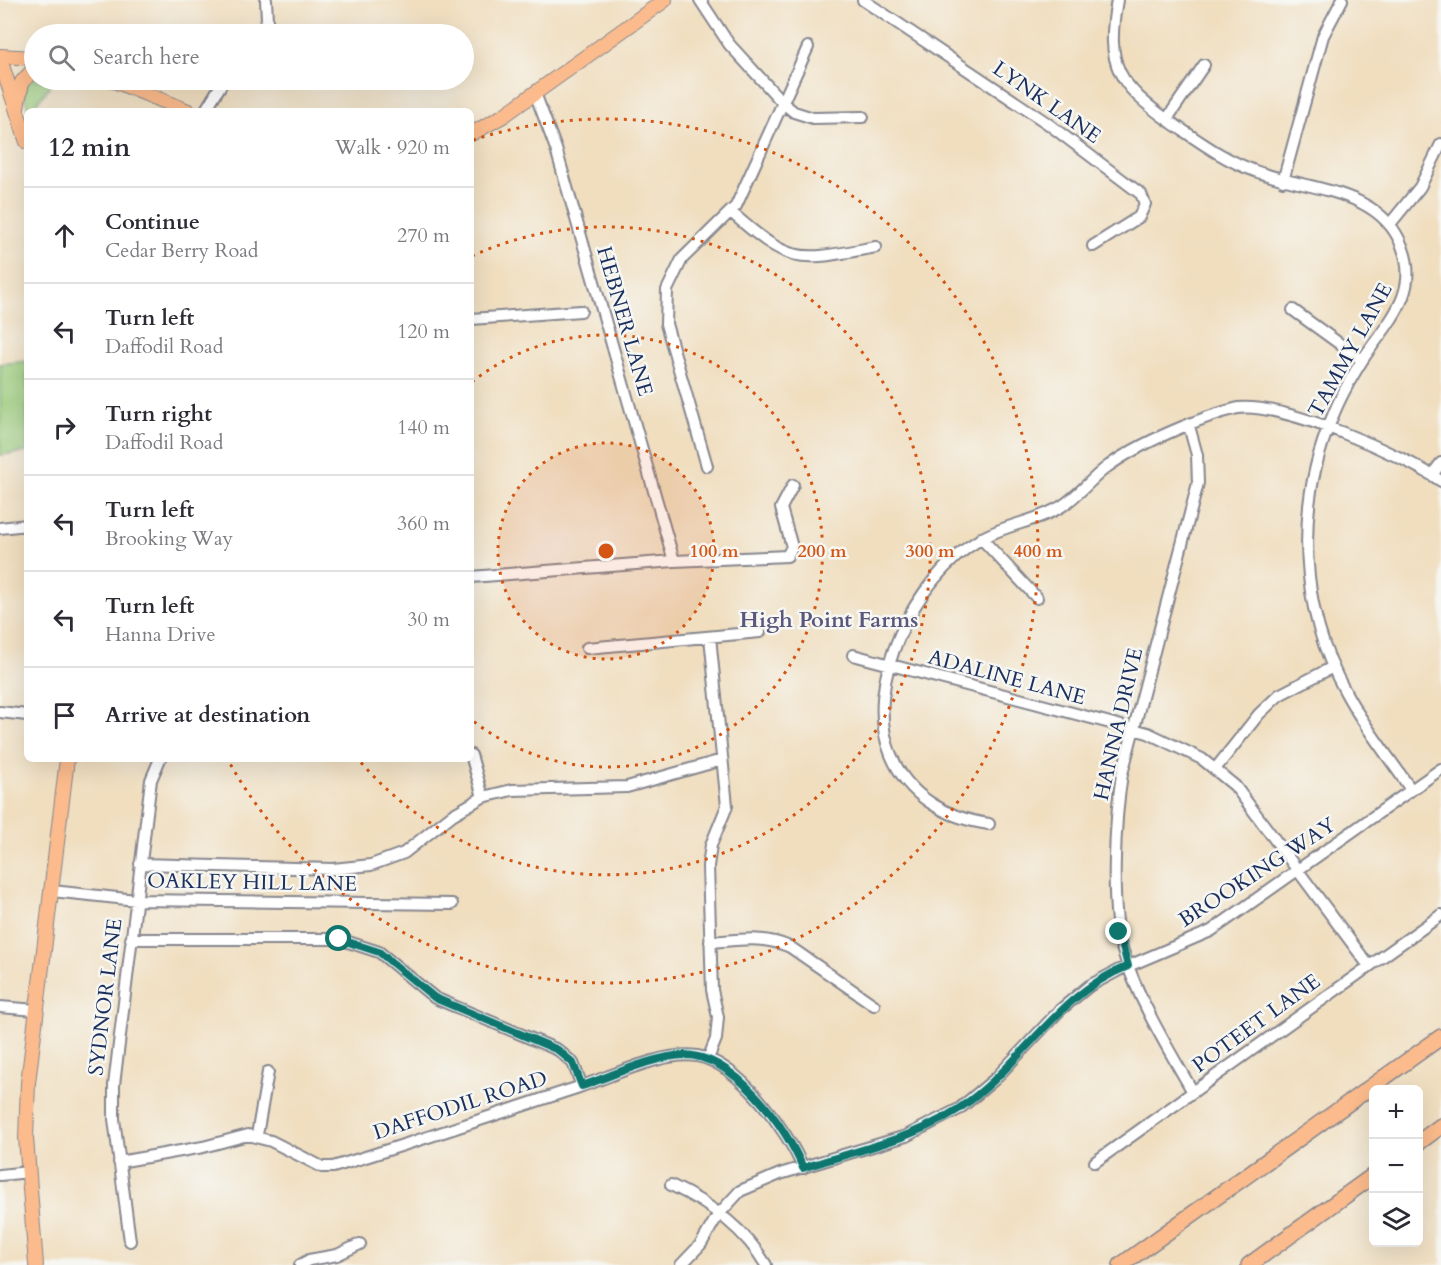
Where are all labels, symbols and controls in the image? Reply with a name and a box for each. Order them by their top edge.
search box [24,24,474,90]
icon: search [45,41,78,74]
text: Search here [93,42,200,72]
street label: LYNK LANE [987,54,1107,150]
text: 12 min [48,130,131,165]
text: Walk · 920 m [335,134,450,161]
text: Continue [105,207,200,237]
icon: ahead [48,219,81,252]
text: 270 m [397,222,450,249]
text: Cedar Berry Road [105,237,259,264]
street label: HEBNER LANE [589,243,660,399]
street label: TAMMY LANE [1301,278,1399,423]
text: Turn left [105,303,194,333]
icon: left [48,315,81,348]
text: 120 m [397,318,450,345]
text: Daffodil Road [105,333,223,360]
text: Turn right [105,399,212,429]
icon: right [48,411,81,444]
text: 140 m [397,414,450,441]
text: Daffodil Road [105,429,223,456]
text: Turn left [105,495,194,525]
icon: left [48,507,81,540]
text: 360 m [397,510,450,537]
text: Brooking Way [105,525,233,552]
text: 100 m [689,539,739,564]
text: 200 m [797,539,847,564]
text: 300 m [905,539,955,564]
text: 400 m [1013,539,1063,564]
centre of rings [596,541,616,561]
text: Turn left [105,591,194,621]
icon: left [48,603,81,636]
district label: High Point Farms [740,605,918,635]
text: 30 m [407,606,450,633]
text: Hanna Drive [105,621,215,648]
street label: ADALINE LANE [925,643,1089,712]
street label: HANNA DRIVE [1087,645,1150,803]
icon: arrive [48,699,81,732]
text: Arrive at destination [105,700,310,730]
street label: BROOKING WAY [1173,811,1342,934]
street label: OAKLEY HILL LANE [147,866,357,899]
street label: SYDNOR LANE [81,917,130,1077]
route end [1105,918,1131,944]
route start [325,925,351,951]
street label: POTEET LANE [1187,967,1326,1080]
street label: DAFFODIL ROAD [369,1064,551,1147]
map controls [1369,1085,1423,1247]
button: + [1369,1085,1423,1139]
button: − [1369,1139,1423,1193]
button: layers [1369,1193,1423,1247]

